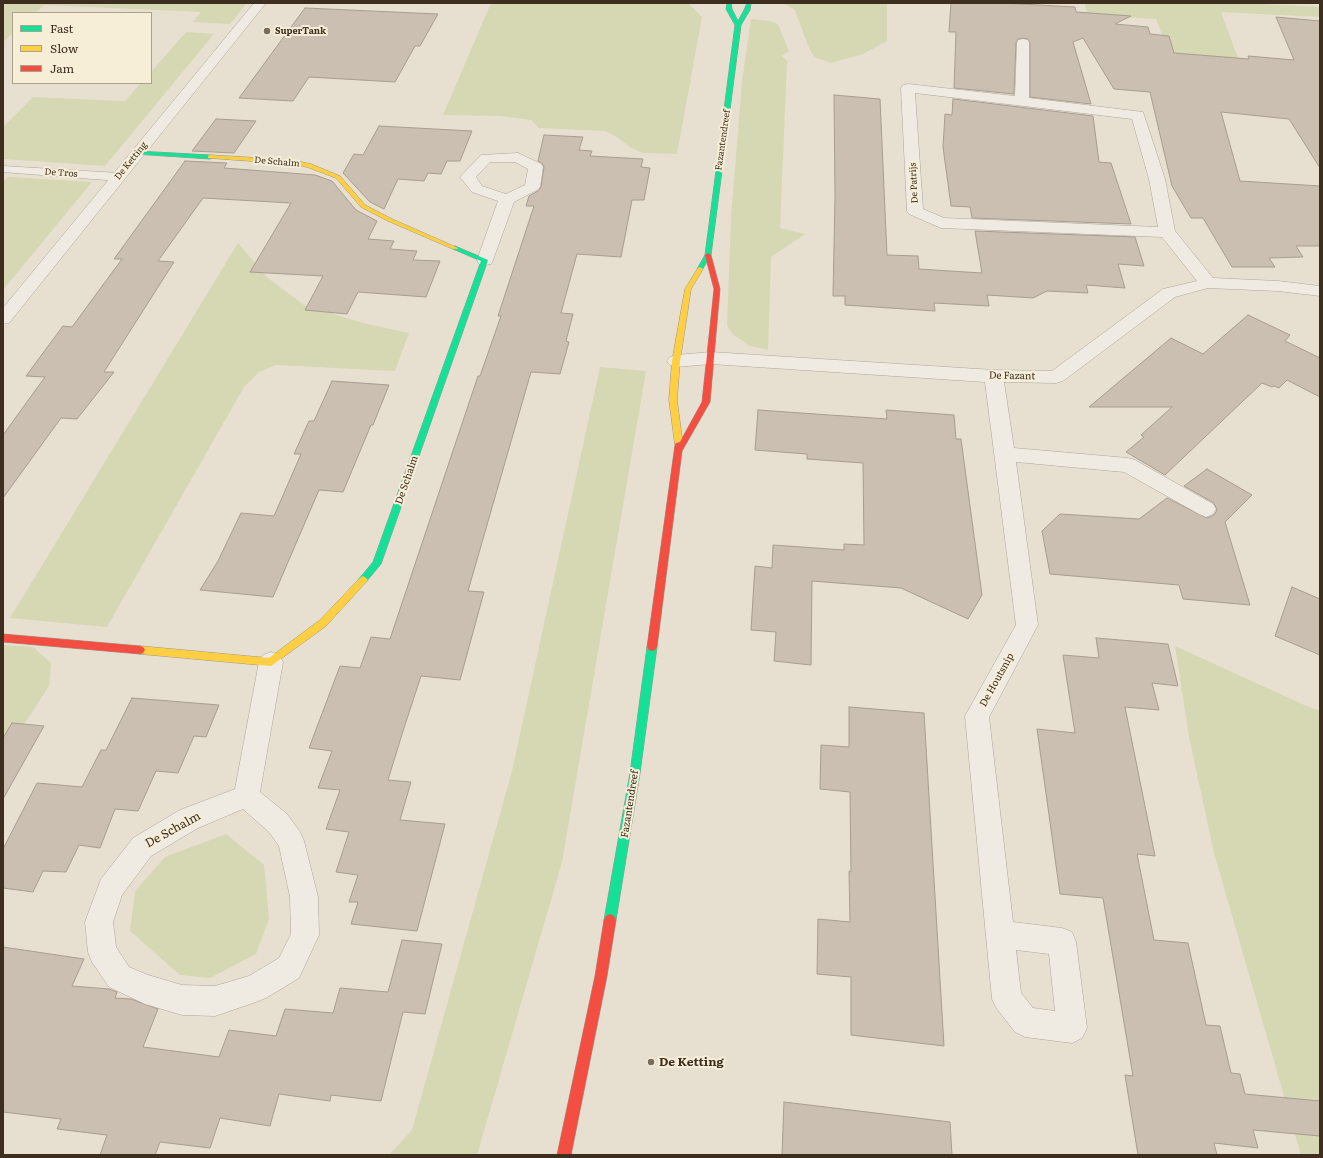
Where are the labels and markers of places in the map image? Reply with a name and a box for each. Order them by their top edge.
marker: SuperTank [262,26,272,36]
place label: SuperTank [275,26,326,36]
place label: De Ketting [659,1055,724,1069]
marker: De Ketting [646,1057,656,1067]

